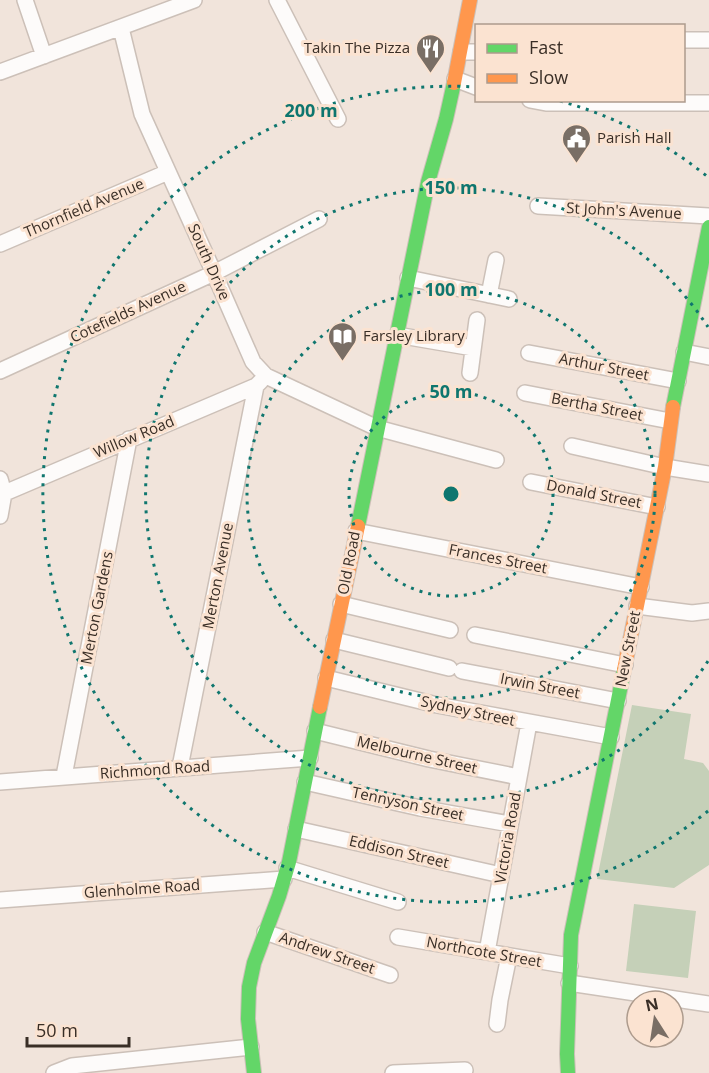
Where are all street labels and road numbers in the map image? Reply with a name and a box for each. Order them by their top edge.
street label: Thornfield Avenue [21,173,147,241]
street label: St John's Avenue [566,197,682,223]
street label: South Drive [184,220,236,303]
street label: Cotefields Avenue [66,275,189,347]
street label: Arthur Street [557,347,651,385]
street label: Bertha Street [550,387,645,425]
street label: Willow Road [90,410,177,462]
street label: Donald Street [545,474,643,512]
street label: Merton Avenue [197,521,237,631]
street label: Old Road [332,529,364,596]
street label: Frances Street [447,539,549,577]
street label: Merton Gardens [75,550,117,666]
street label: New Street [610,609,644,689]
street label: Irwin Street [499,667,582,703]
street label: Sydney Street [419,690,517,730]
street label: Melbourne Street [355,730,479,778]
street label: Richmond Road [99,755,211,783]
street label: Tennyson Street [350,781,466,825]
street label: Victoria Road [489,791,525,885]
street label: Eddison Street [347,830,451,872]
street label: Glenholme Road [83,874,201,902]
street label: Andrew Street [277,926,378,978]
street label: Northcote Street [425,931,543,971]

